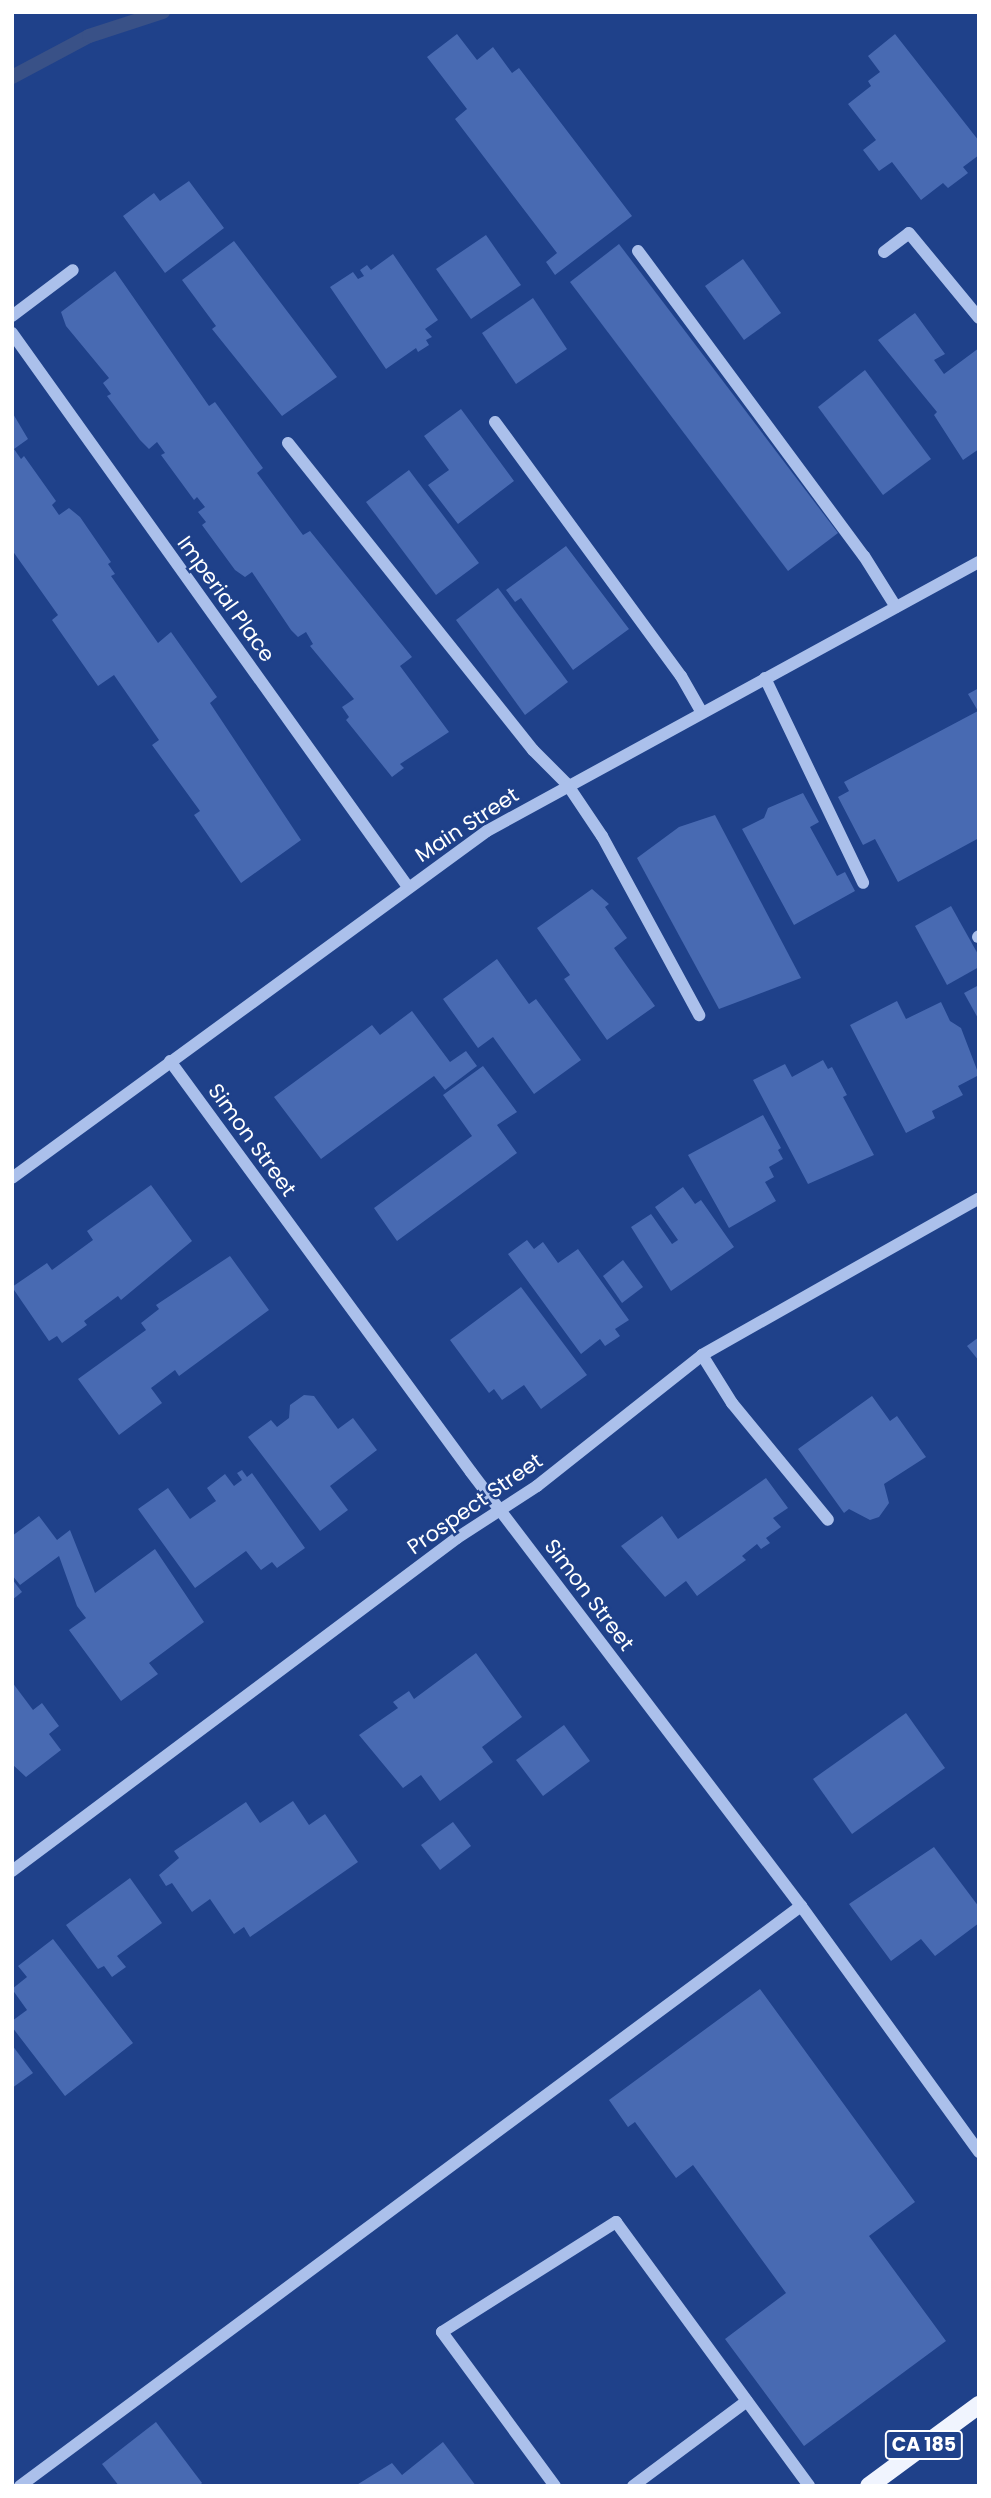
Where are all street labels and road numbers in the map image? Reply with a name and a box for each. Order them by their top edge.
street label: Imperial Place [172,531,280,667]
street label: Main Street [411,782,523,868]
street label: Simon Street [203,1079,301,1201]
street label: Prospect Street [403,1448,547,1560]
street label: Simon Street [539,1534,639,1656]
road number: CA 185 [884,2430,964,2460]

